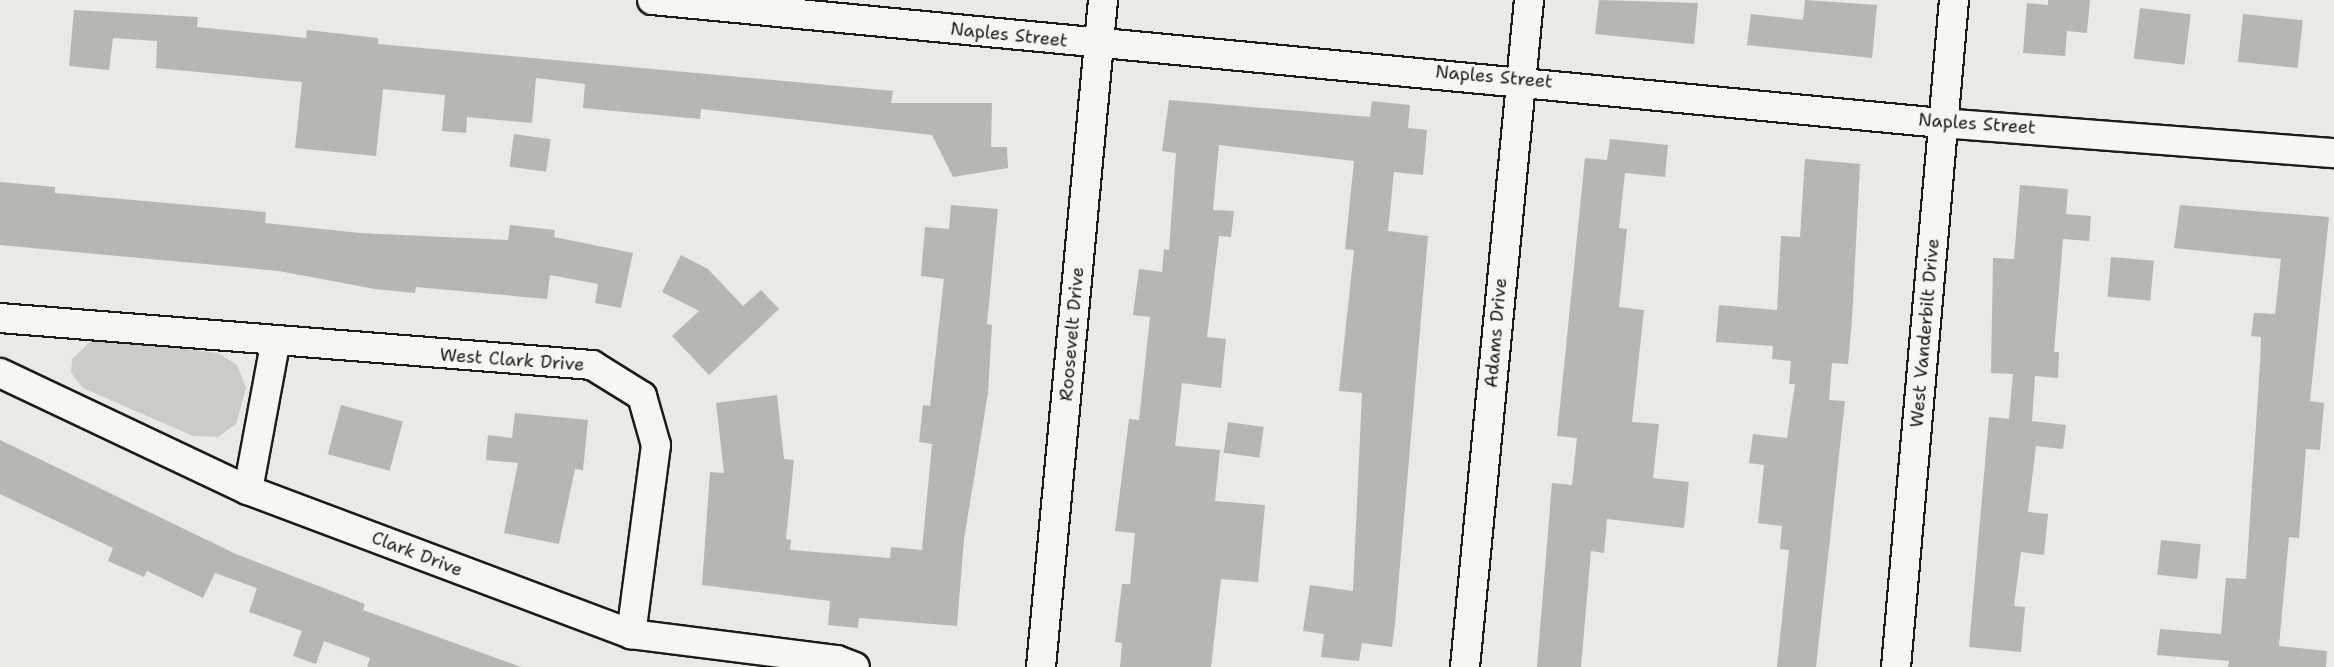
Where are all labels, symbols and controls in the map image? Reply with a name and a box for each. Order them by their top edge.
street label: Naples Street [949,18,1069,52]
street label: Naples Street [1434,61,1554,93]
street label: Naples Street [1917,109,2037,139]
street label: West Vanderbilt Drive [1906,238,1944,428]
street label: Roosevelt Drive [1055,266,1089,402]
street label: Adams Drive [1480,277,1512,389]
street label: West Clark Drive [439,344,585,376]
street label: Clark Drive [368,527,466,581]

